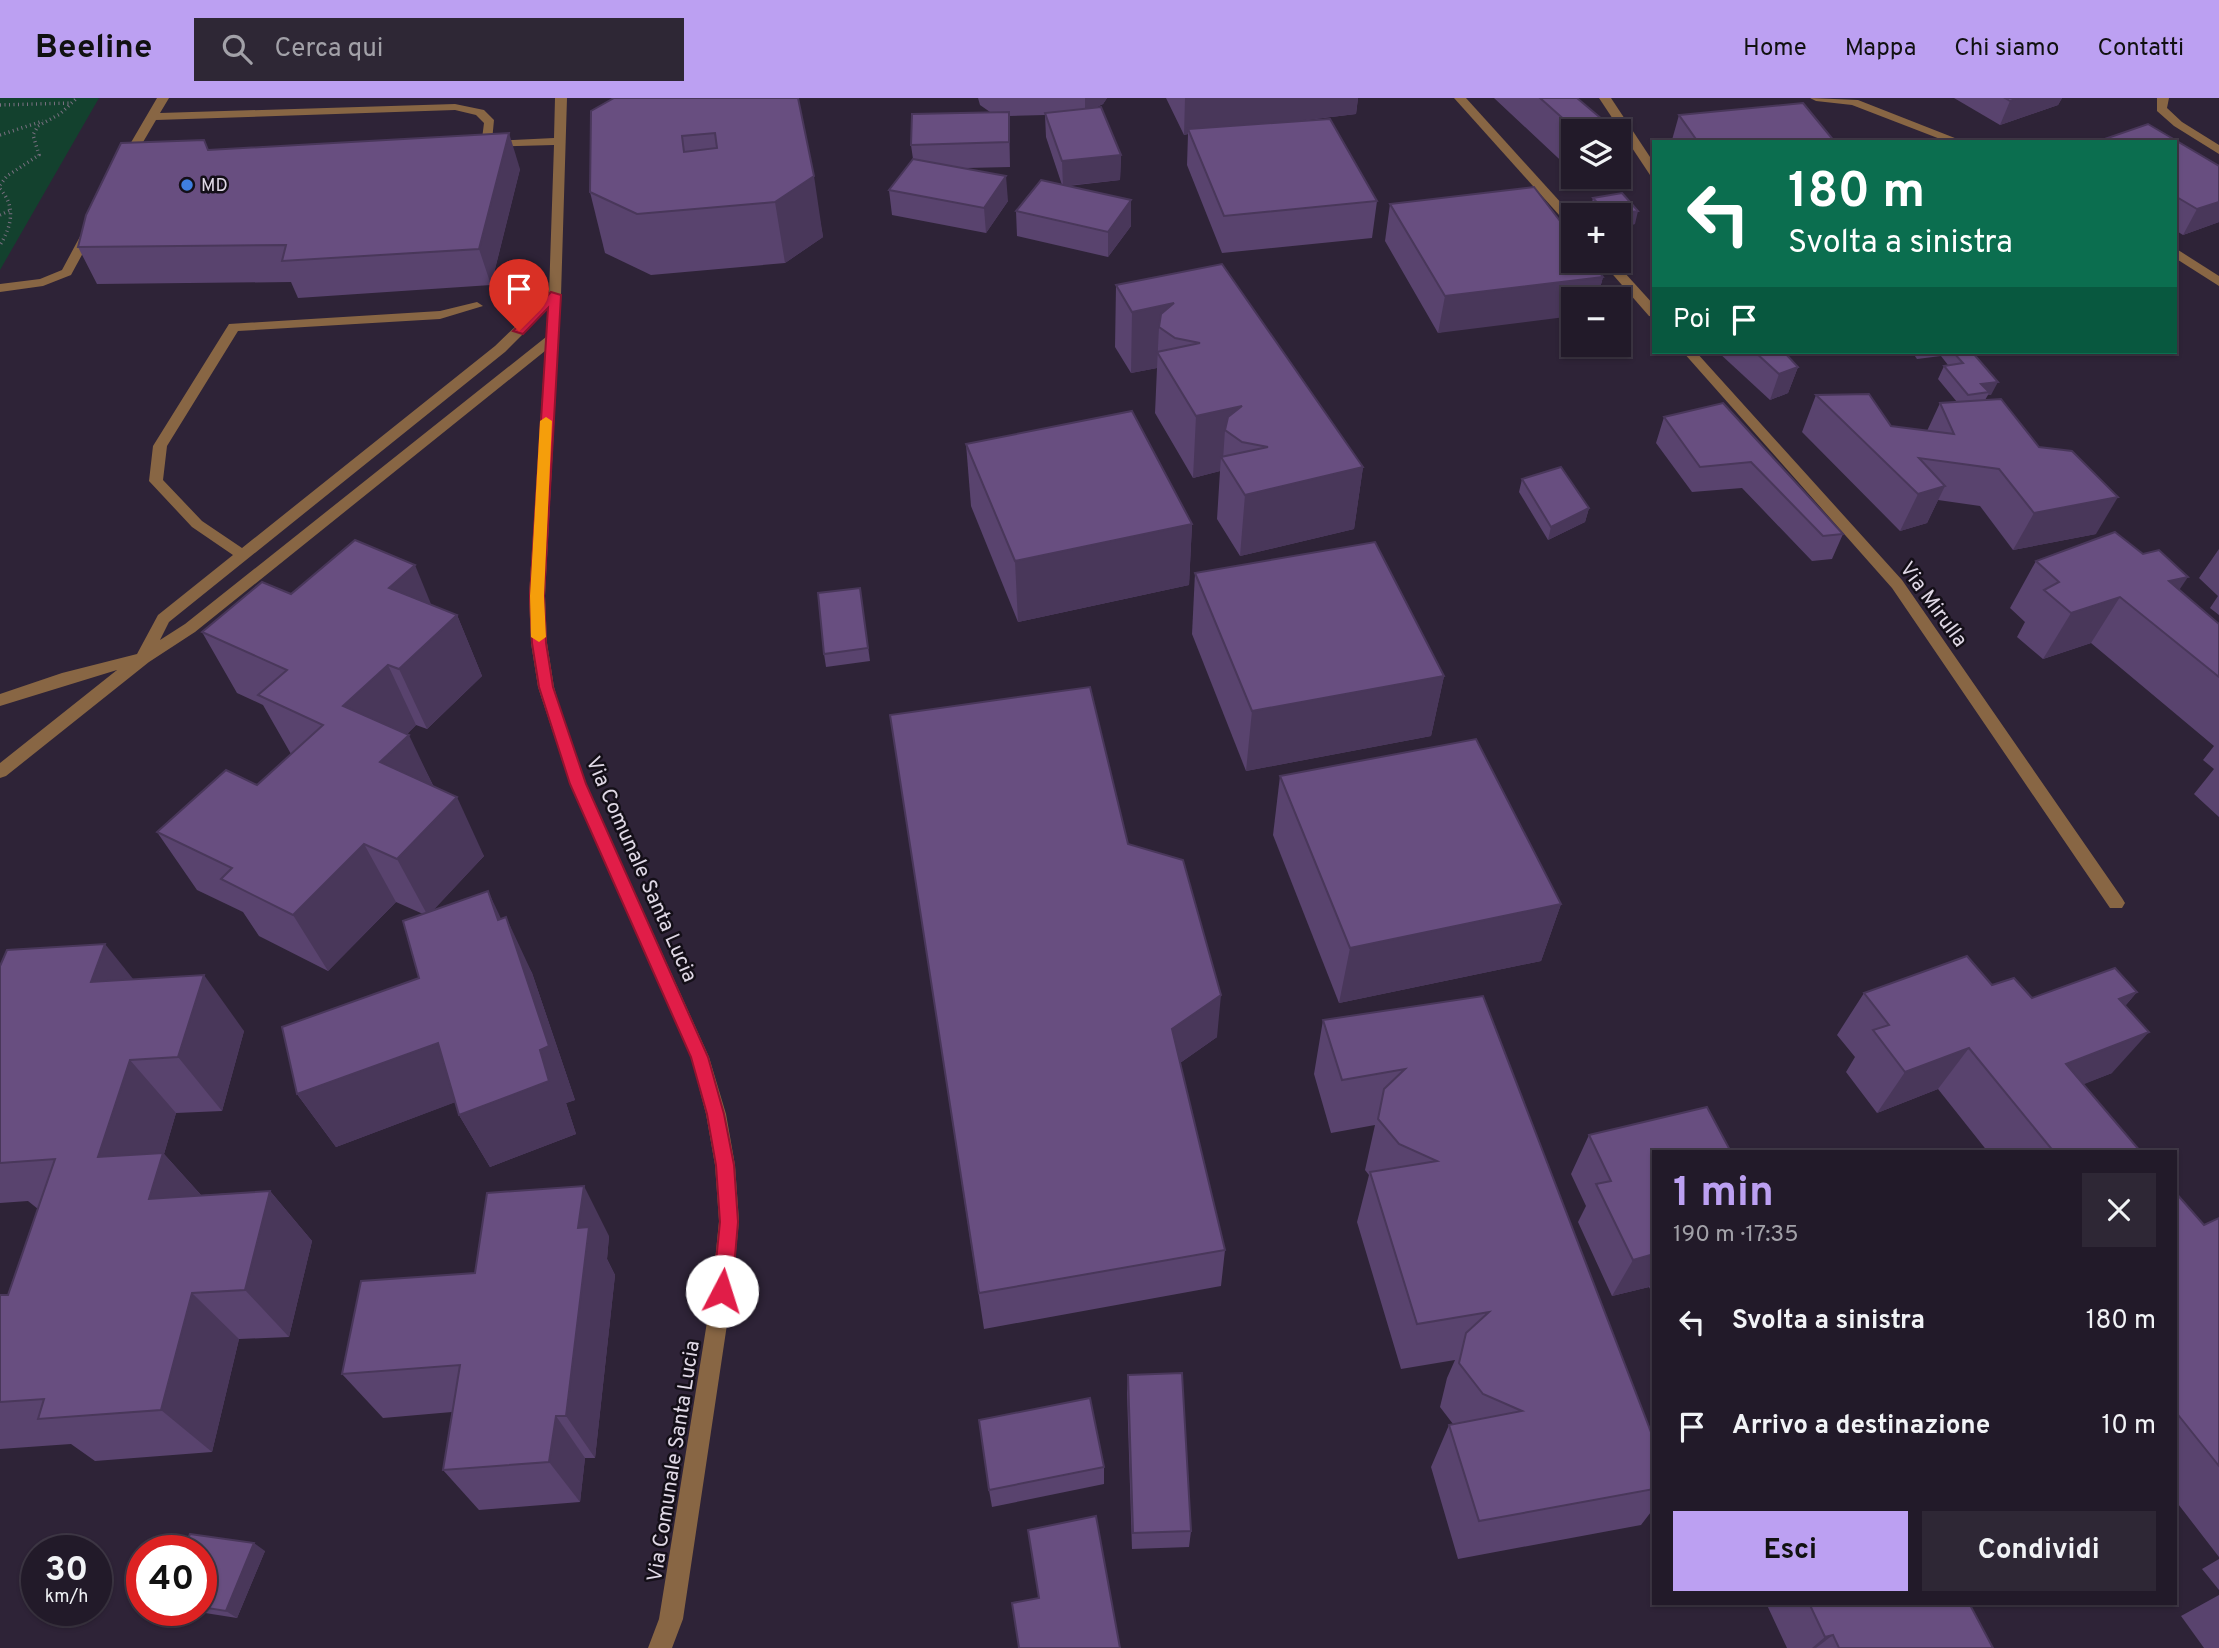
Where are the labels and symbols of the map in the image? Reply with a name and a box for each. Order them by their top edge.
place label: MD [201,175,228,198]
marker: MD [179,177,195,193]
pin [489,259,549,331]
street label: Via Mirulla [1893,557,1973,653]
street label: Via Comunale Santa Lucia [579,753,703,987]
position arrow [685,1254,759,1328]
street label: Via Comunale Santa Lucia [642,1339,707,1584]
speed limit sign: 40 [126,1535,217,1626]

